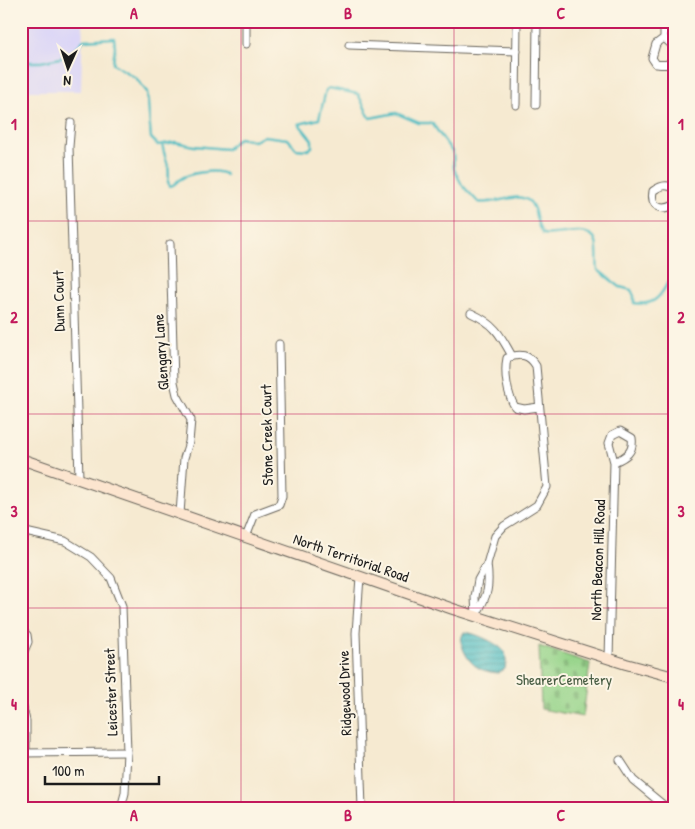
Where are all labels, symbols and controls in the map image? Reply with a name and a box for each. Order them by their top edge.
text: A [130,2,138,24]
text: B [344,2,352,24]
text: C [557,2,566,24]
north arrow [42,42,92,92]
text: N [63,72,72,91]
text: 1 [11,113,17,135]
text: 1 [678,113,684,135]
street label: Dunn Court [47,269,70,332]
text: 2 [10,306,18,328]
text: 2 [677,306,685,328]
street label: Glengary Lane [147,313,174,391]
street label: Stone Creek Court [255,383,278,486]
street label: North Beacon Hill Road [585,499,610,621]
text: 3 [10,500,18,522]
text: 3 [677,500,685,522]
street label: North Territorial Road [291,528,412,587]
street label: Leicester Street [98,647,123,736]
street label: Ridgewood Drive [333,650,356,736]
park label: ShearerCemetery [516,669,612,690]
text: 4 [11,693,17,715]
text: 4 [678,693,684,715]
scale bar [45,754,159,786]
text: 100 m [52,760,85,781]
text: A [130,804,138,826]
text: B [344,804,352,826]
text: C [557,804,566,826]

